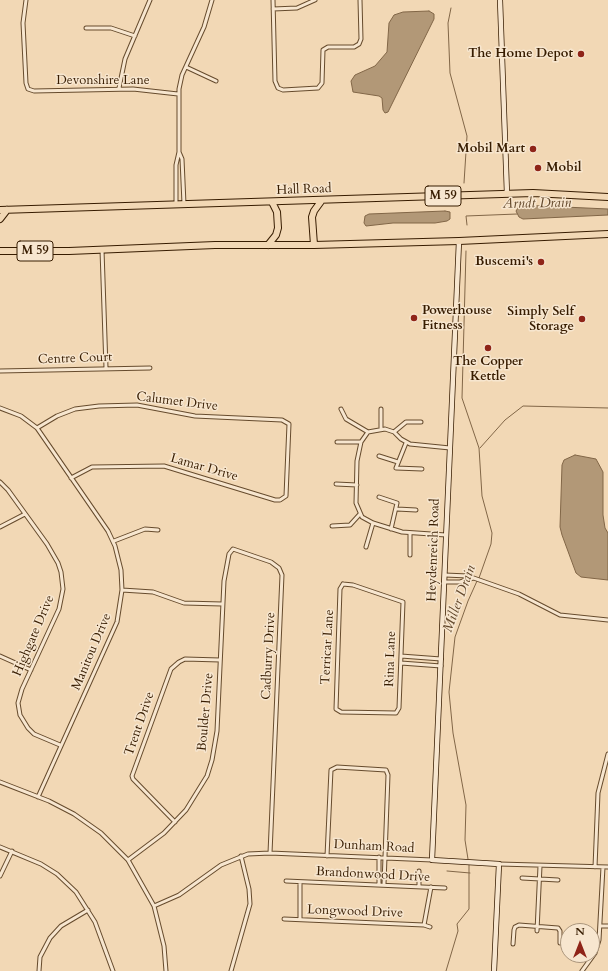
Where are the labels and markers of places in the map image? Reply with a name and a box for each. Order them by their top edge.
place label: The Home Depot [468,46,573,62]
marker: The Home Depot [576,49,586,59]
place label: Mobil Mart [457,141,525,157]
marker: Mobil Mart [528,144,538,154]
place label: Mobil [546,160,582,176]
marker: Mobil [533,163,543,173]
place label: Buscemi's [475,254,533,270]
marker: Buscemi's [536,257,546,267]
place label: Powerhouse Fitness [422,303,492,334]
place label: Simply Self Storage [507,304,574,335]
marker: Powerhouse Fitness [409,313,419,323]
marker: Simply Self Storage [577,314,587,324]
marker: The Copper Kettle [483,343,493,353]
place label: The Copper Kettle [453,354,523,385]

